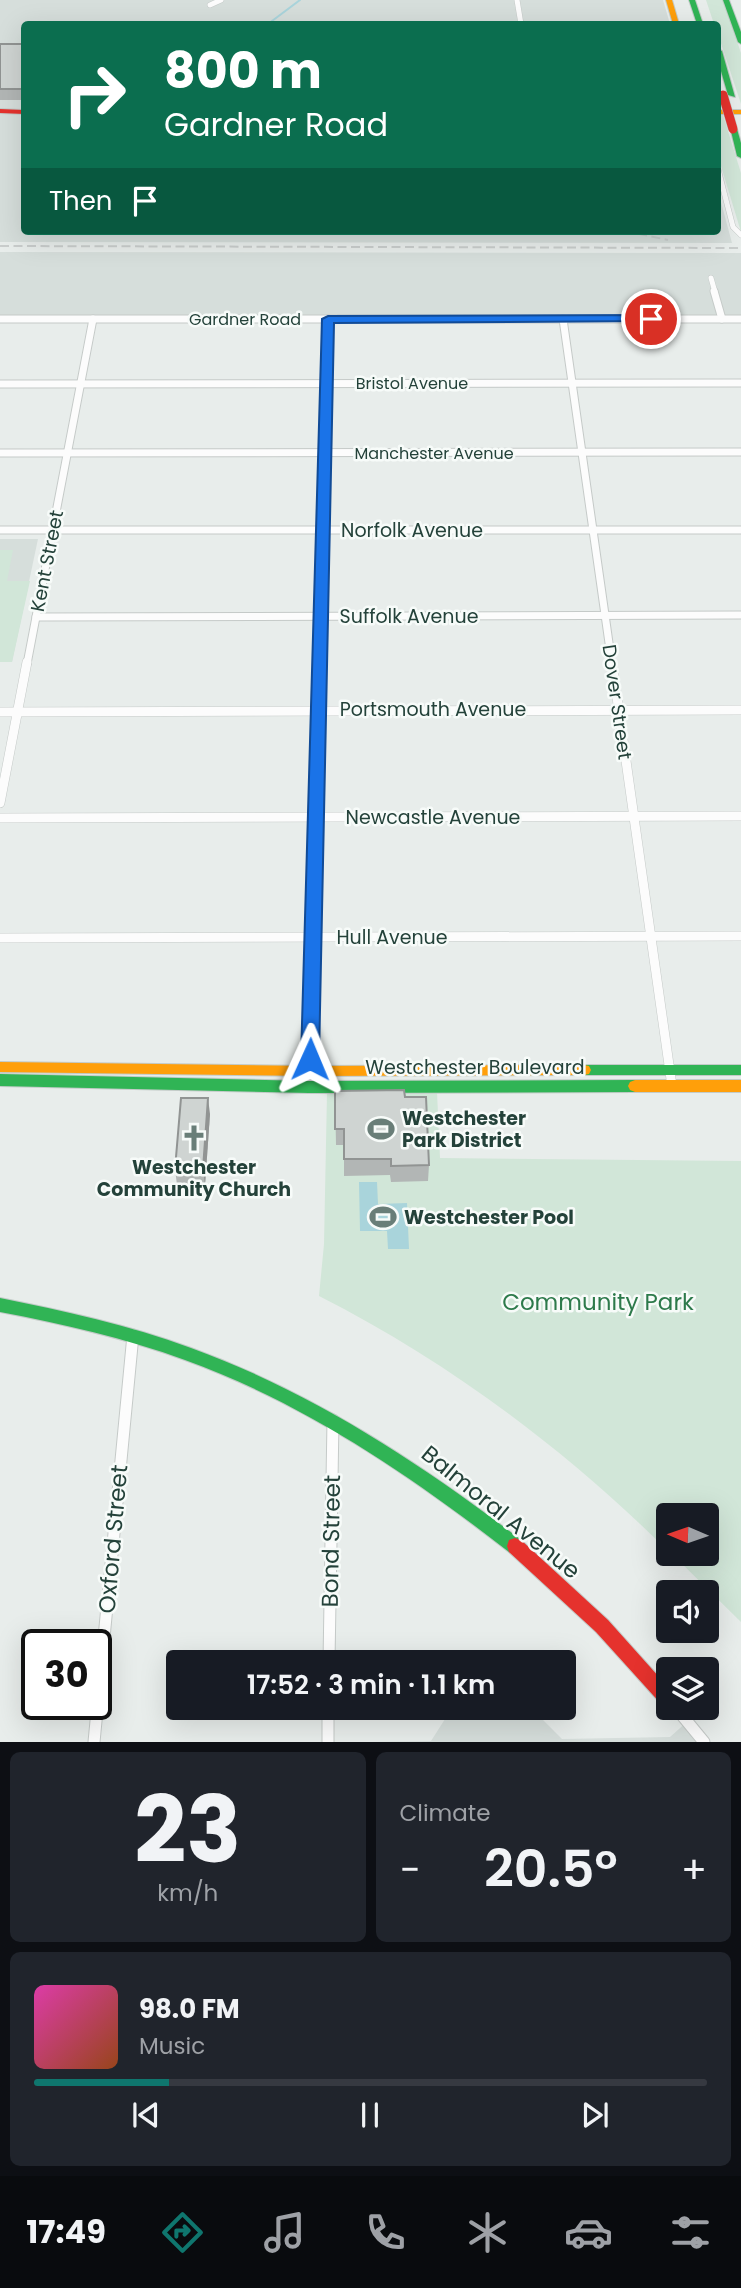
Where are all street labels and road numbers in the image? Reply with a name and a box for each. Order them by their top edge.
street label: Gardner Road [189,308,301,331]
street label: Bristol Avenue [356,372,468,395]
street label: Manchester Avenue [354,442,514,465]
street label: Kent Street [24,508,70,614]
street label: Norfolk Avenue [341,517,483,544]
street label: Suffolk Avenue [340,603,478,630]
street label: Dover Street [596,643,638,761]
street label: Portsmouth Avenue [340,696,526,723]
street label: Newcastle Avenue [346,804,520,831]
street label: Hull Avenue [336,924,448,951]
street label: Westchester Boulevard [365,1054,585,1081]
street label: Balmoral Avenue [415,1438,587,1586]
street label: Oxford Street [91,1463,135,1615]
street label: Bond Street [314,1474,348,1608]

